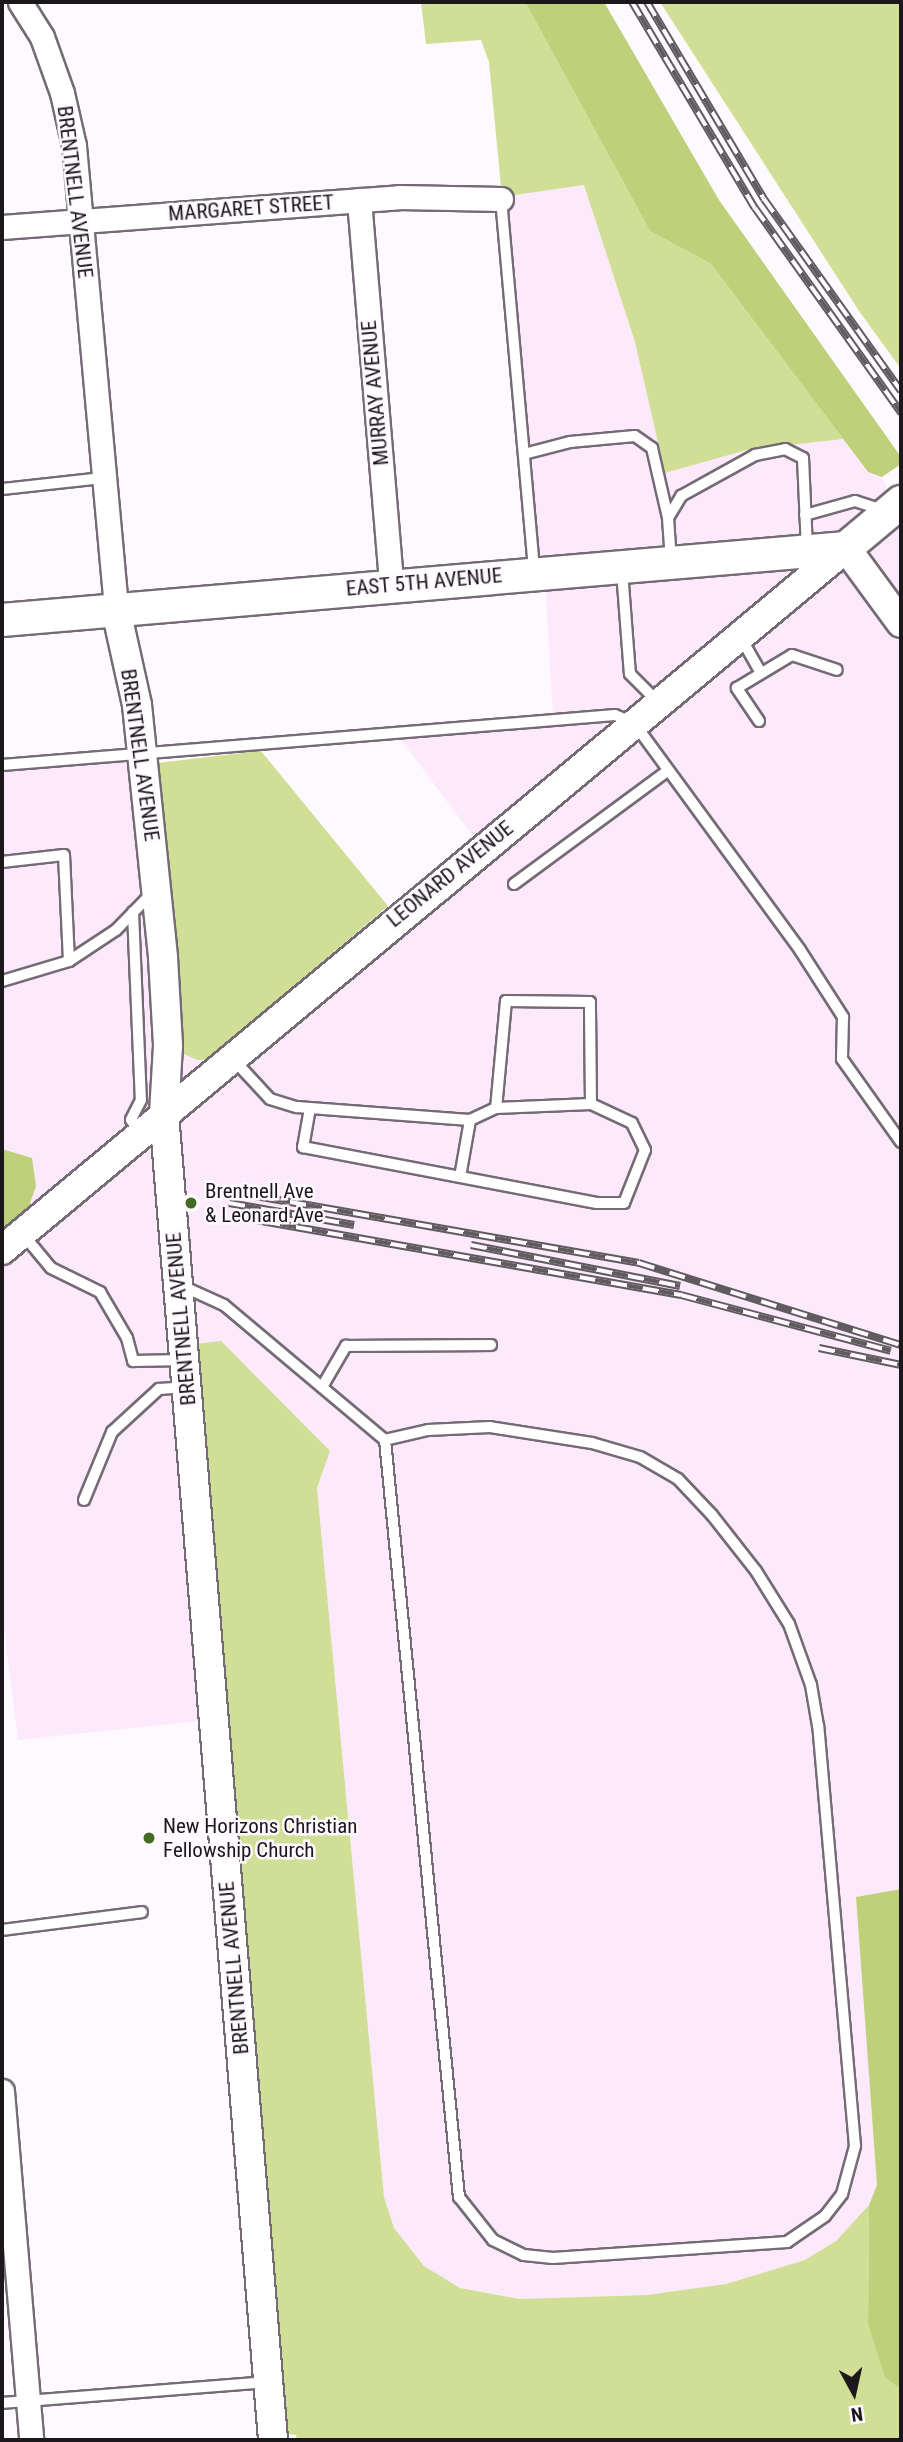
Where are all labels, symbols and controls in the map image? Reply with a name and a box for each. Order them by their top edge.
street label: BRENTNELL AVENUE [52,104,98,280]
street label: MARGARET STREET [167,190,335,226]
street label: MURRAY AVENUE [356,319,394,467]
street label: EAST 5TH AVENUE [345,563,503,601]
street label: BRENTNELL AVENUE [115,667,165,843]
street label: LEONARD AVENUE [382,815,518,933]
place label: Brentnell Ave & Leonard Ave [205,1178,324,1228]
marker: Brentnell Ave & Leonard Ave [183,1195,199,1211]
street label: BRENTNELL AVENUE [161,1231,201,1407]
place label: New Horizons Christian Fellowship Church [163,1813,357,1863]
marker: New Horizons Christian Fellowship Church [141,1830,157,1846]
street label: BRENTNELL AVENUE [214,1880,254,2056]
north arrow [819,2358,889,2428]
text: N [850,2402,864,2426]

